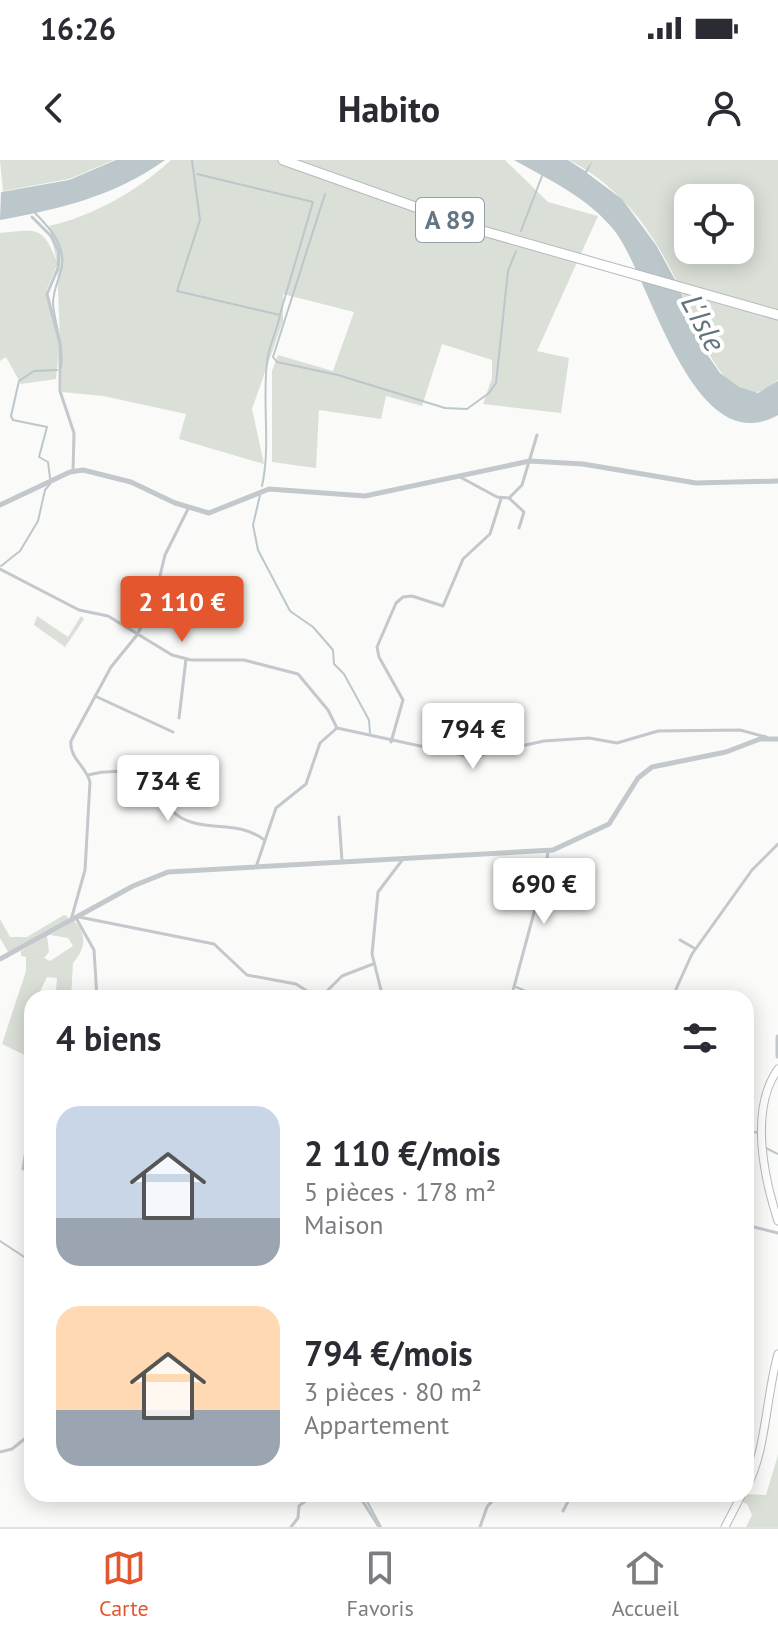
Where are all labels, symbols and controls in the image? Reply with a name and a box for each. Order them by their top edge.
text: 16:26 [40,9,116,48]
text: Habito [338,85,440,132]
icon: back [32,86,76,130]
icon: person [702,86,746,130]
map controls [674,184,754,264]
button: locate [674,184,754,264]
road number: A 89 [416,198,484,242]
water label: L'Isle [673,287,736,358]
pin: 2 110 € [108,576,256,644]
text: 2 110 € [139,585,225,618]
pin: 794 € [417,703,529,771]
text: 794 € [440,712,506,745]
pin: 734 € [112,755,224,823]
text: 734 € [135,764,201,797]
pin: 690 € [488,858,600,926]
text: 690 € [511,867,577,900]
text: 4 biens [56,1016,161,1060]
icon: filters [678,1016,722,1060]
text: 2 110 €/mois [304,1131,501,1175]
icon: home [120,1138,216,1234]
text: 5 pièces · 178 m² [304,1175,496,1208]
text: Maison [304,1208,384,1241]
text: 794 €/mois [304,1331,473,1375]
icon: home [120,1338,216,1434]
text: 3 pièces · 80 m² [304,1375,482,1408]
text: Appartement [304,1408,449,1441]
tab: Carte [99,1546,149,1622]
tab: Favoris [347,1546,414,1622]
tab: Accueil [612,1546,679,1622]

